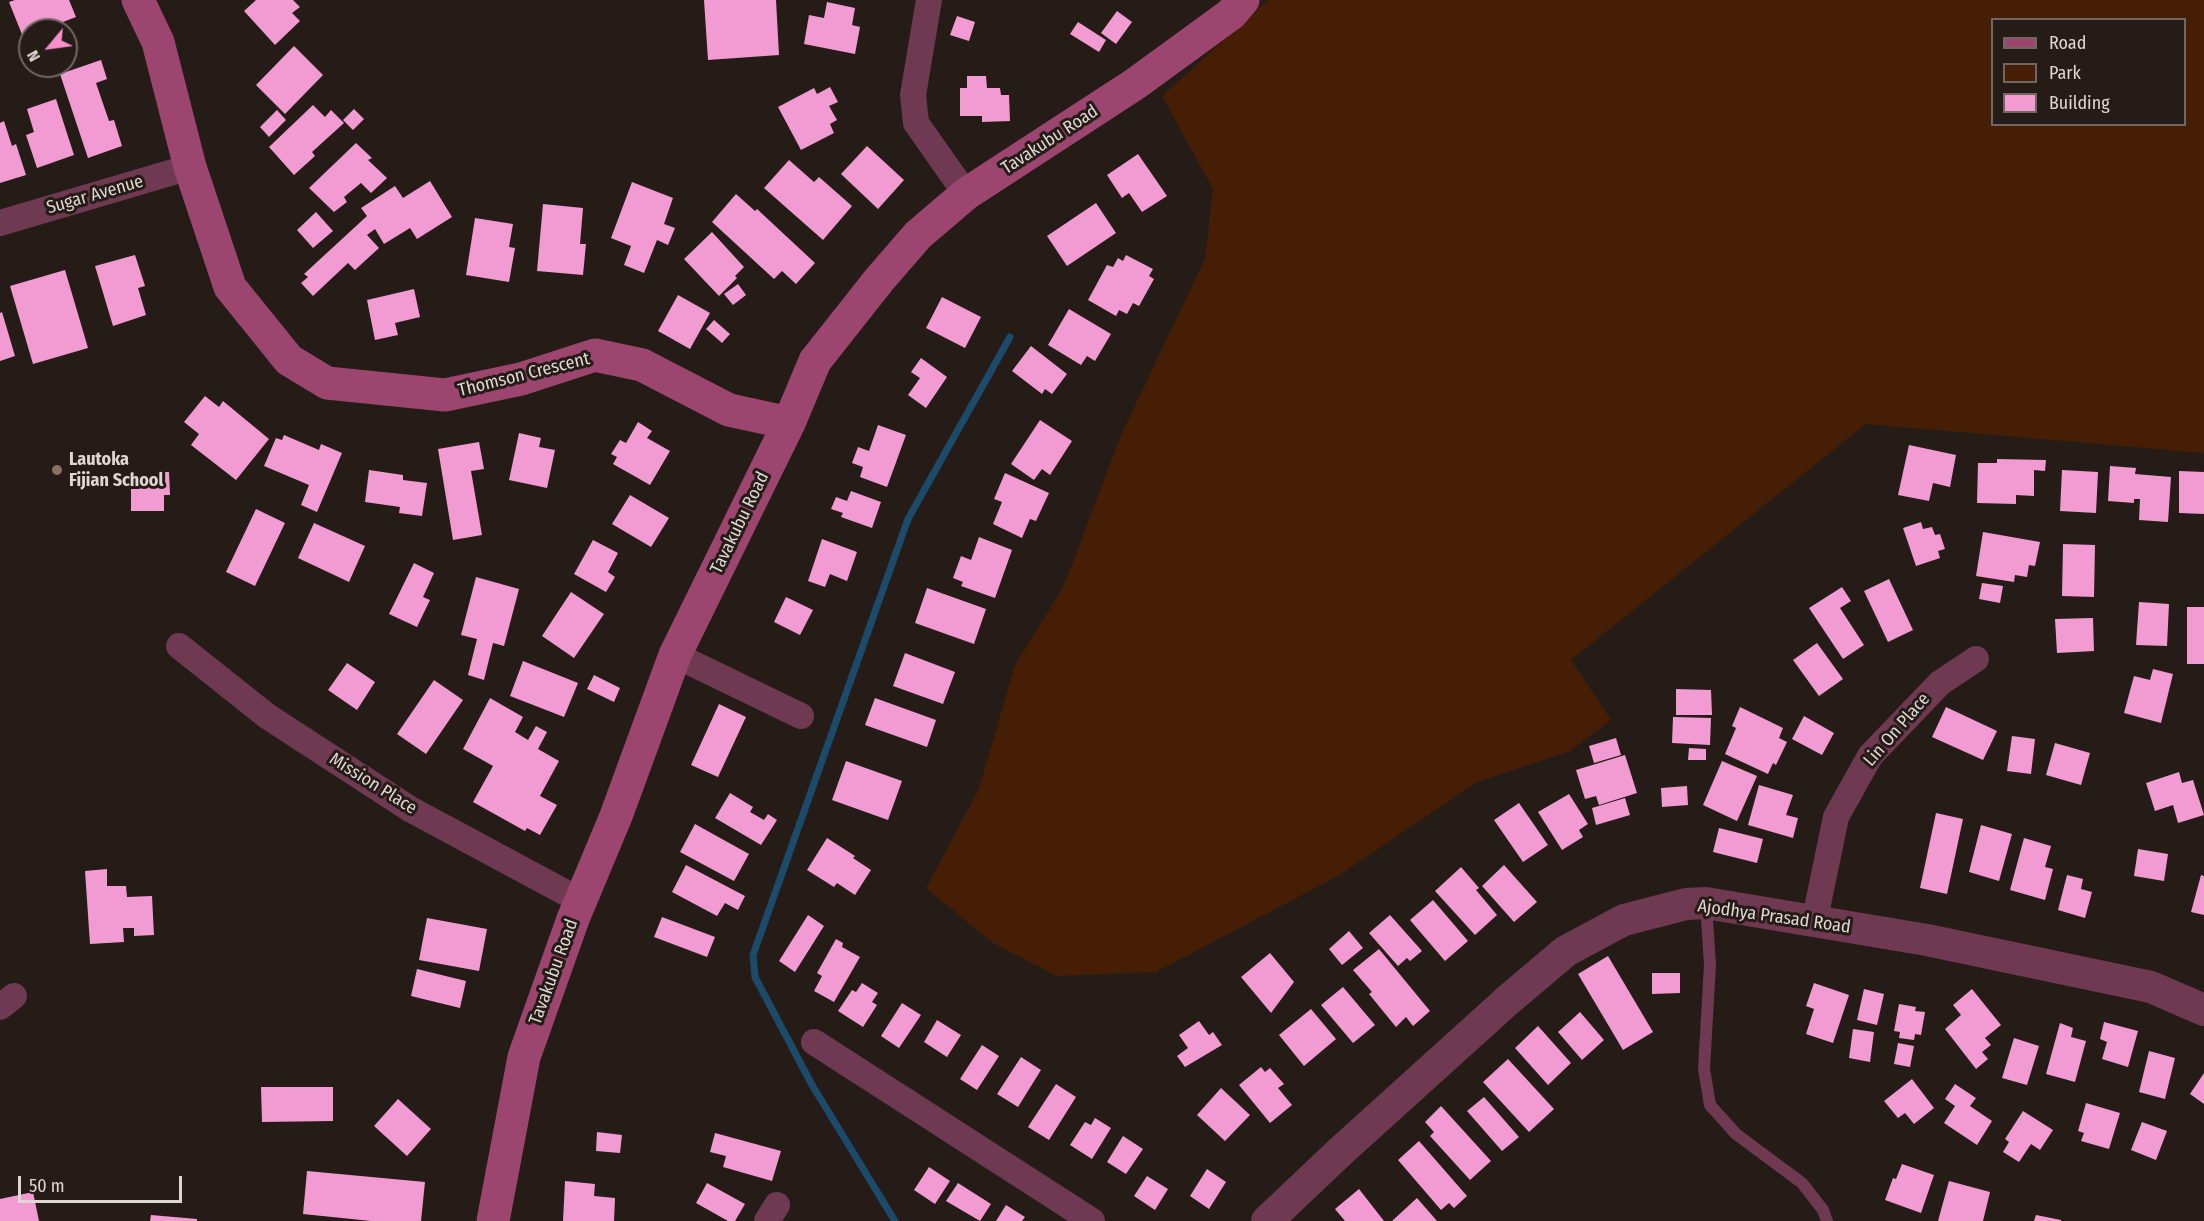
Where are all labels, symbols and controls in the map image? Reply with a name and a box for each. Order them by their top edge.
north arrow [18,18,78,78]
legend [1991,18,2186,126]
text: Road [2049,32,2086,54]
text: N [23,47,44,65]
text: Park [2049,62,2081,84]
text: Building [2049,92,2110,114]
street label: Tavakubu Road [998,101,1102,179]
street label: Sugar Avenue [44,171,146,219]
street label: Thomson Crescent [456,348,592,402]
place label: Lautoka Fijian School [69,449,163,492]
marker: Lautoka Fijian School [50,463,64,477]
street label: Tavakubu Road [706,468,774,578]
street label: Lin On Place [1859,689,1935,771]
street label: Mission Place [325,749,421,819]
street label: Ajodhya Prasad Road [1696,896,1852,938]
street label: Tavakubu Road [525,916,583,1028]
scale bar [21,1164,184,1202]
text: 50 m [29,1175,65,1197]

